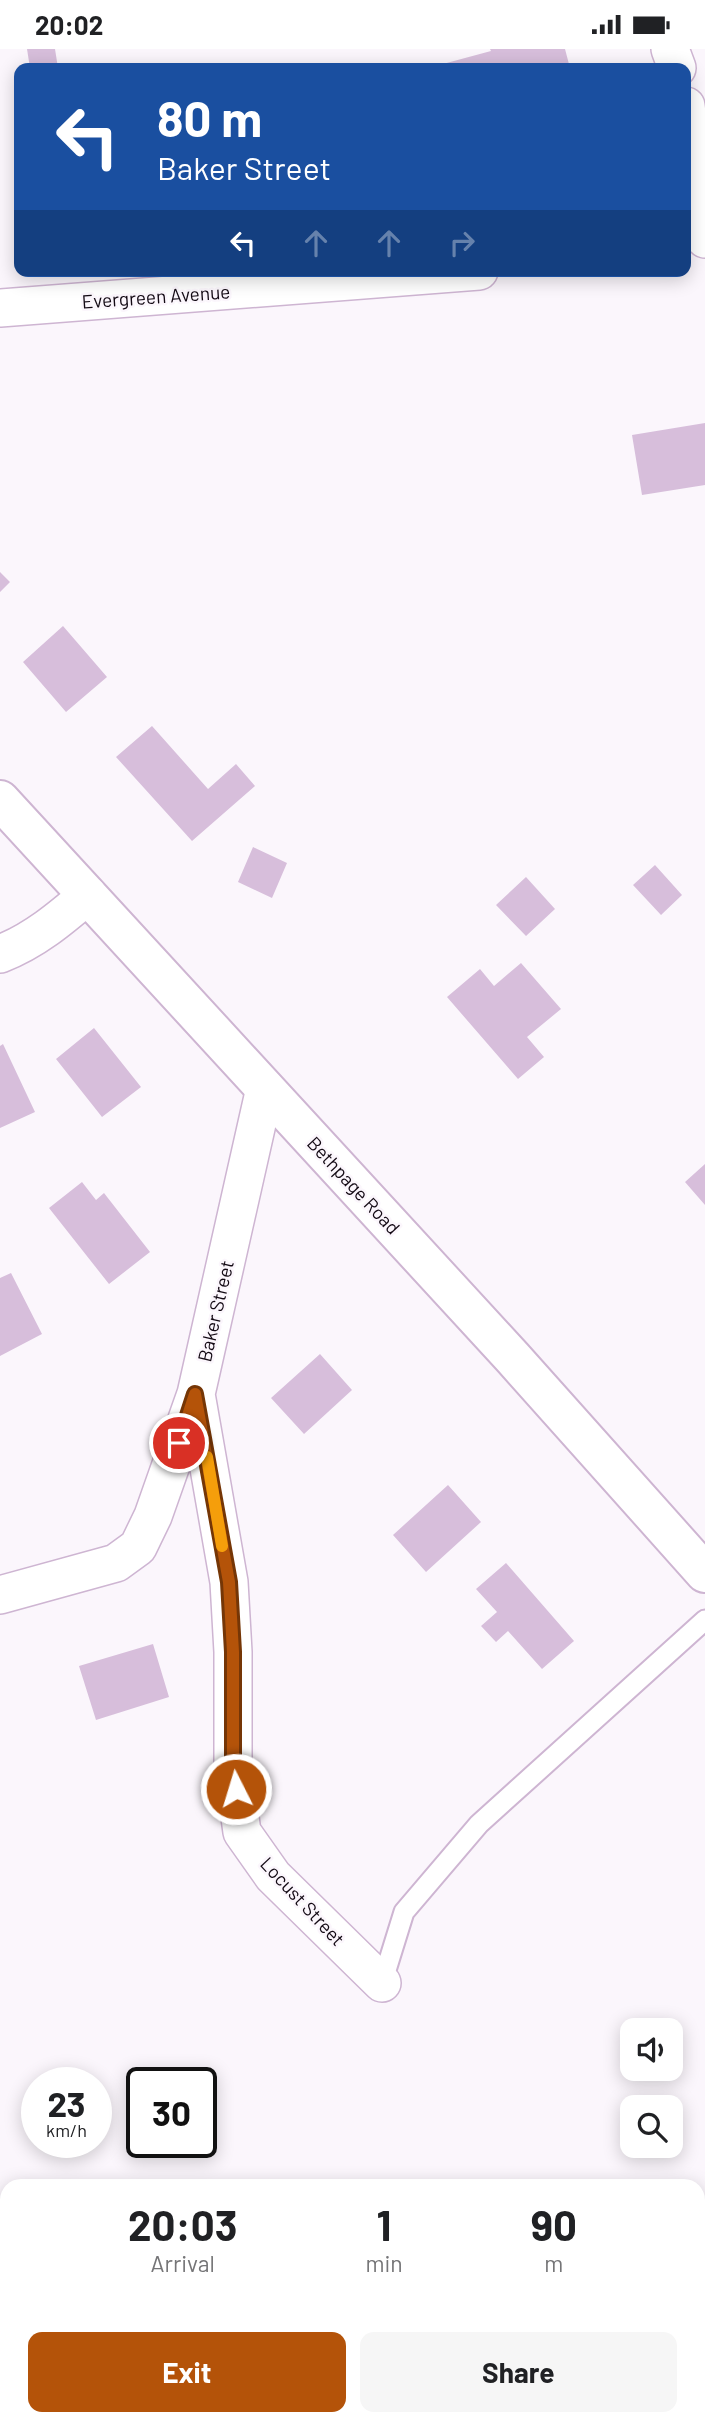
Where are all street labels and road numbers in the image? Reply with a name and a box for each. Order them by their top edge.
street label: Evergreen Avenue [81,279,231,313]
street label: Bethpage Road [303,1131,405,1239]
street label: Baker Street [192,1258,238,1364]
street label: Locust Street [256,1852,350,1950]

